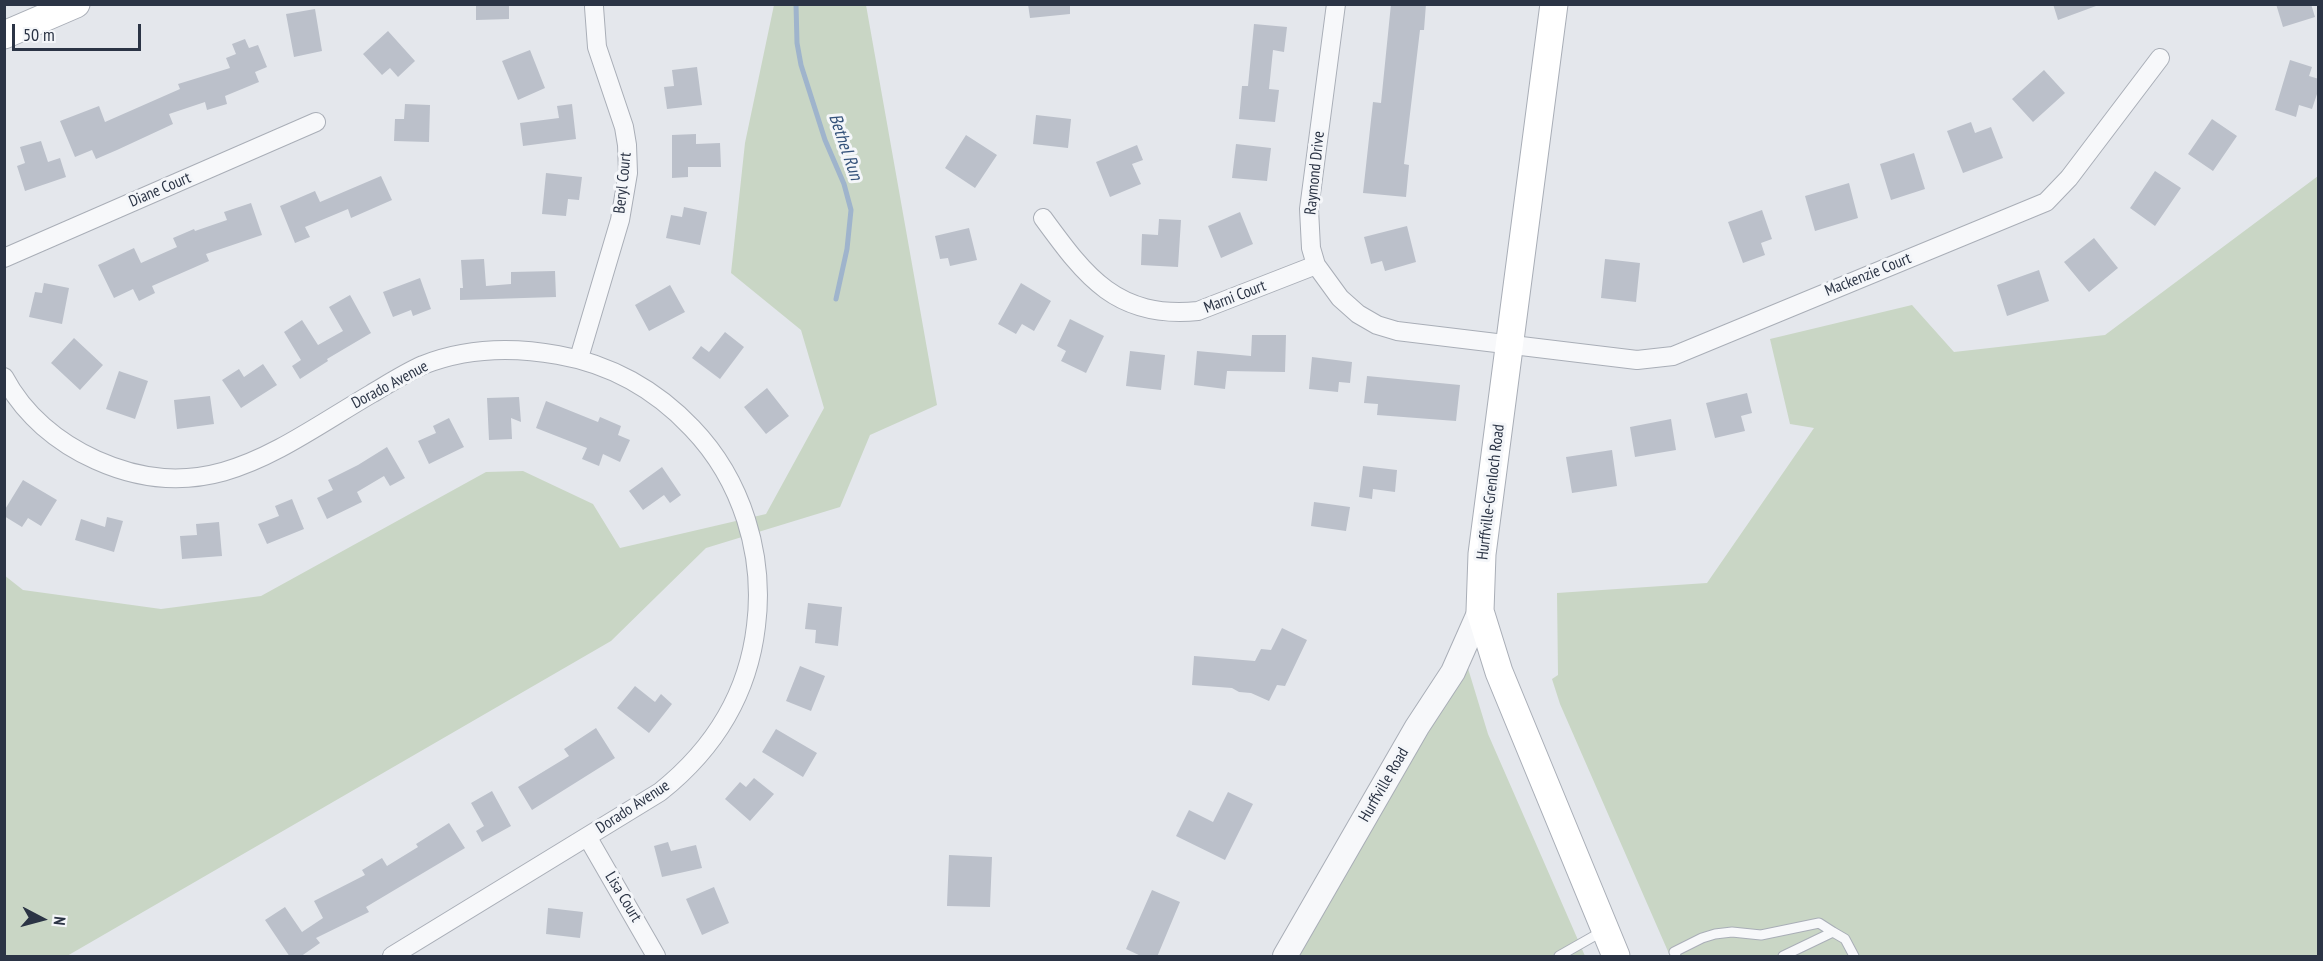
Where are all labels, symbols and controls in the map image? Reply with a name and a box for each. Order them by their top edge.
scale bar [15,12,144,50]
text: 50 m [23,23,55,46]
water label: Bethel Run [824,111,866,183]
street label: Raymond Drive [1301,130,1329,216]
street label: Beryl Court [610,151,636,215]
street label: Diane Court [126,168,194,212]
street label: Mackenzie Court [1822,249,1914,301]
street label: Marni Court [1201,276,1269,318]
street label: Dorado Avenue [349,357,431,413]
street label: Hurffville-Grenloch Road [1473,423,1509,561]
street label: Hurffville Road [1355,744,1413,826]
street label: Dorado Avenue [593,776,673,838]
street label: Lisa Court [601,868,645,926]
north arrow [12,889,72,949]
text: N [50,916,70,926]

